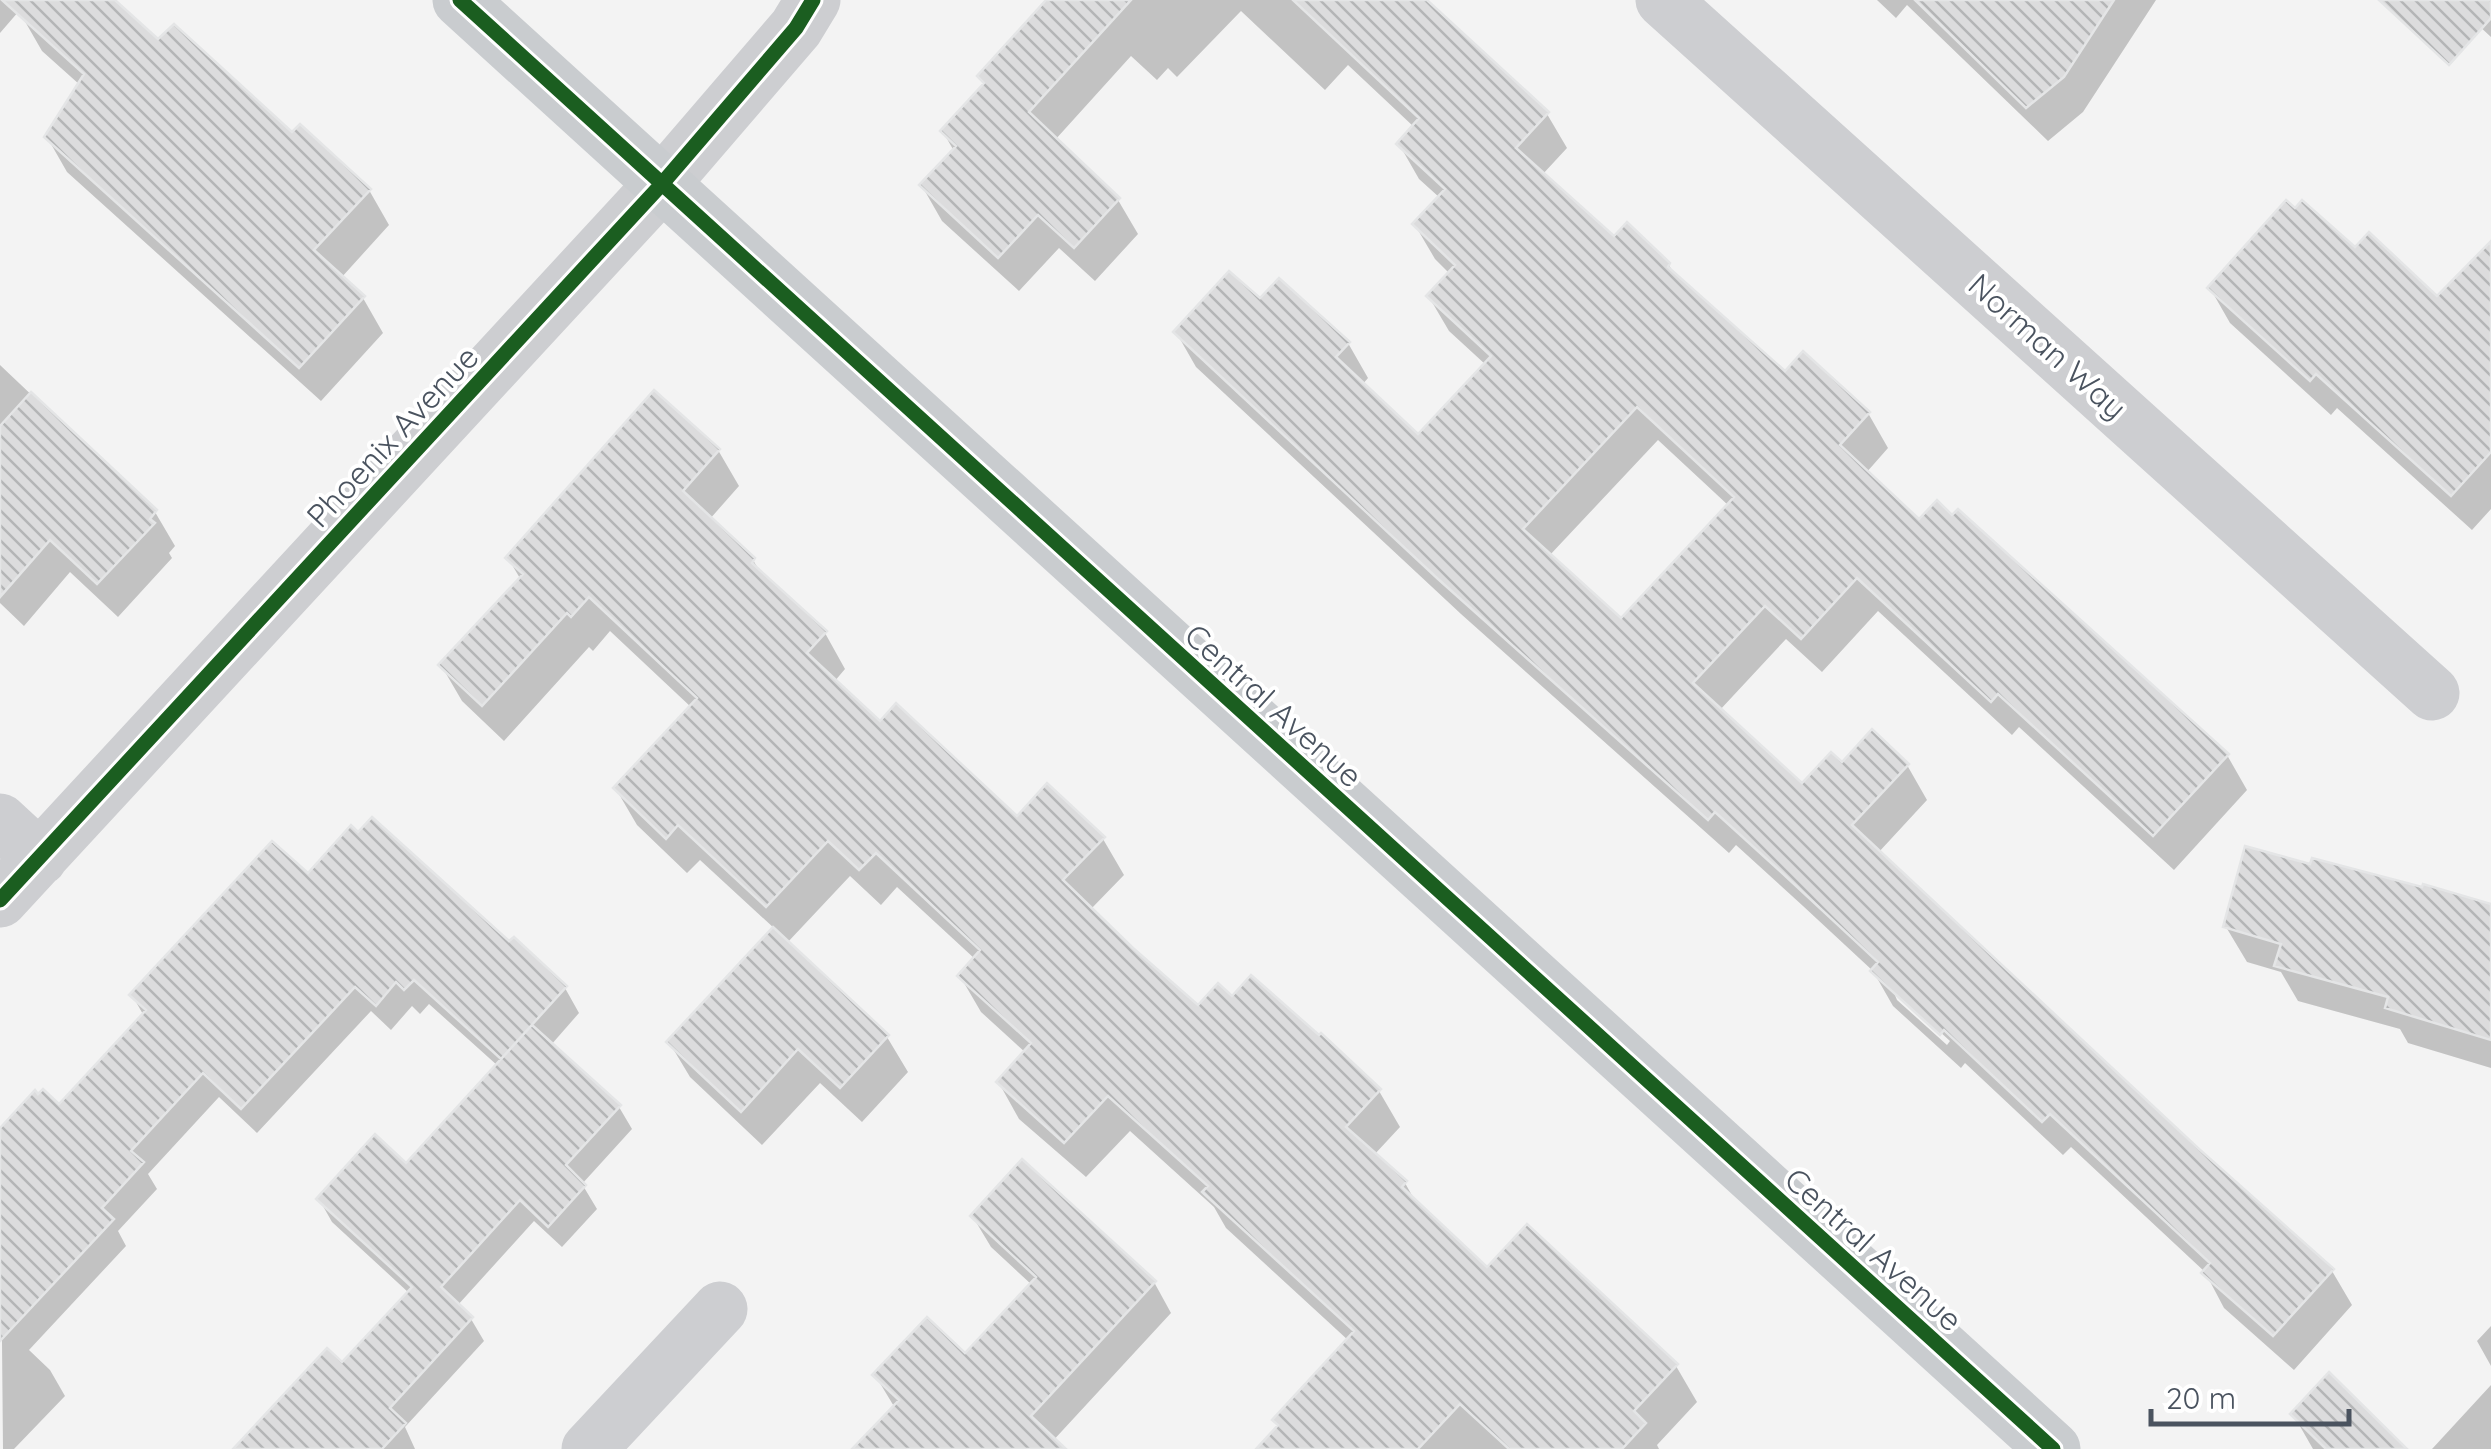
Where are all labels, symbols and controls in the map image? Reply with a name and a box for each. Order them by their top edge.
street label: Norman Way [1961,265,2135,427]
street label: Phoenix Avenue [298,337,486,535]
street label: Central Avenue [1177,615,1371,795]
street label: Central Avenue [1777,1159,1971,1339]
scale bar [2151,1364,2348,1426]
text: 20 m [2166,1379,2236,1417]

